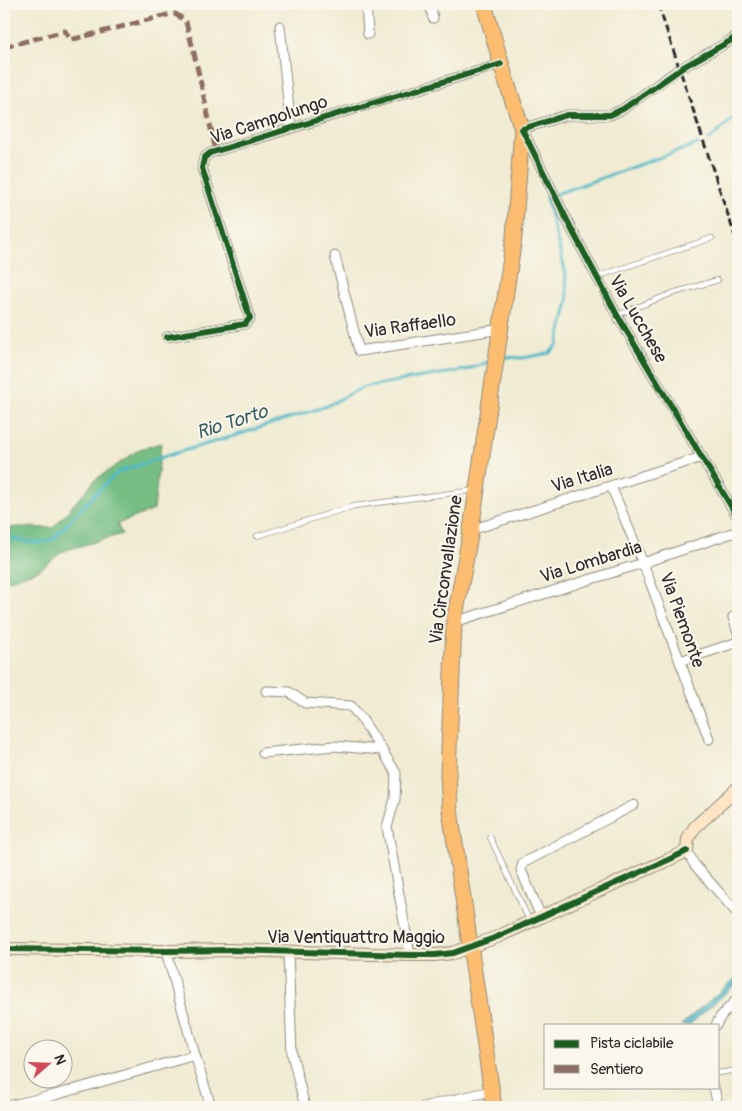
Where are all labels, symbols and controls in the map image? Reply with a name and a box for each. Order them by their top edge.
street label: Via Campolungo [207,90,331,150]
street label: Via Lucchese [604,271,673,367]
street label: Via Raffaello [363,308,458,344]
water label: Rio Torto [193,399,272,445]
street label: Via Italia [549,458,615,498]
street label: Via Circonvallazione [424,494,468,646]
street label: Via Lombardia [537,536,645,588]
street label: Via Piemonte [654,569,710,671]
street label: Via Ventiquattro Maggio [267,926,445,949]
legend [544,1024,720,1088]
text: Pista ciclabile [590,1034,674,1053]
north arrow [22,1038,72,1088]
text: N [50,1052,69,1067]
text: Sentiero [590,1060,643,1079]

